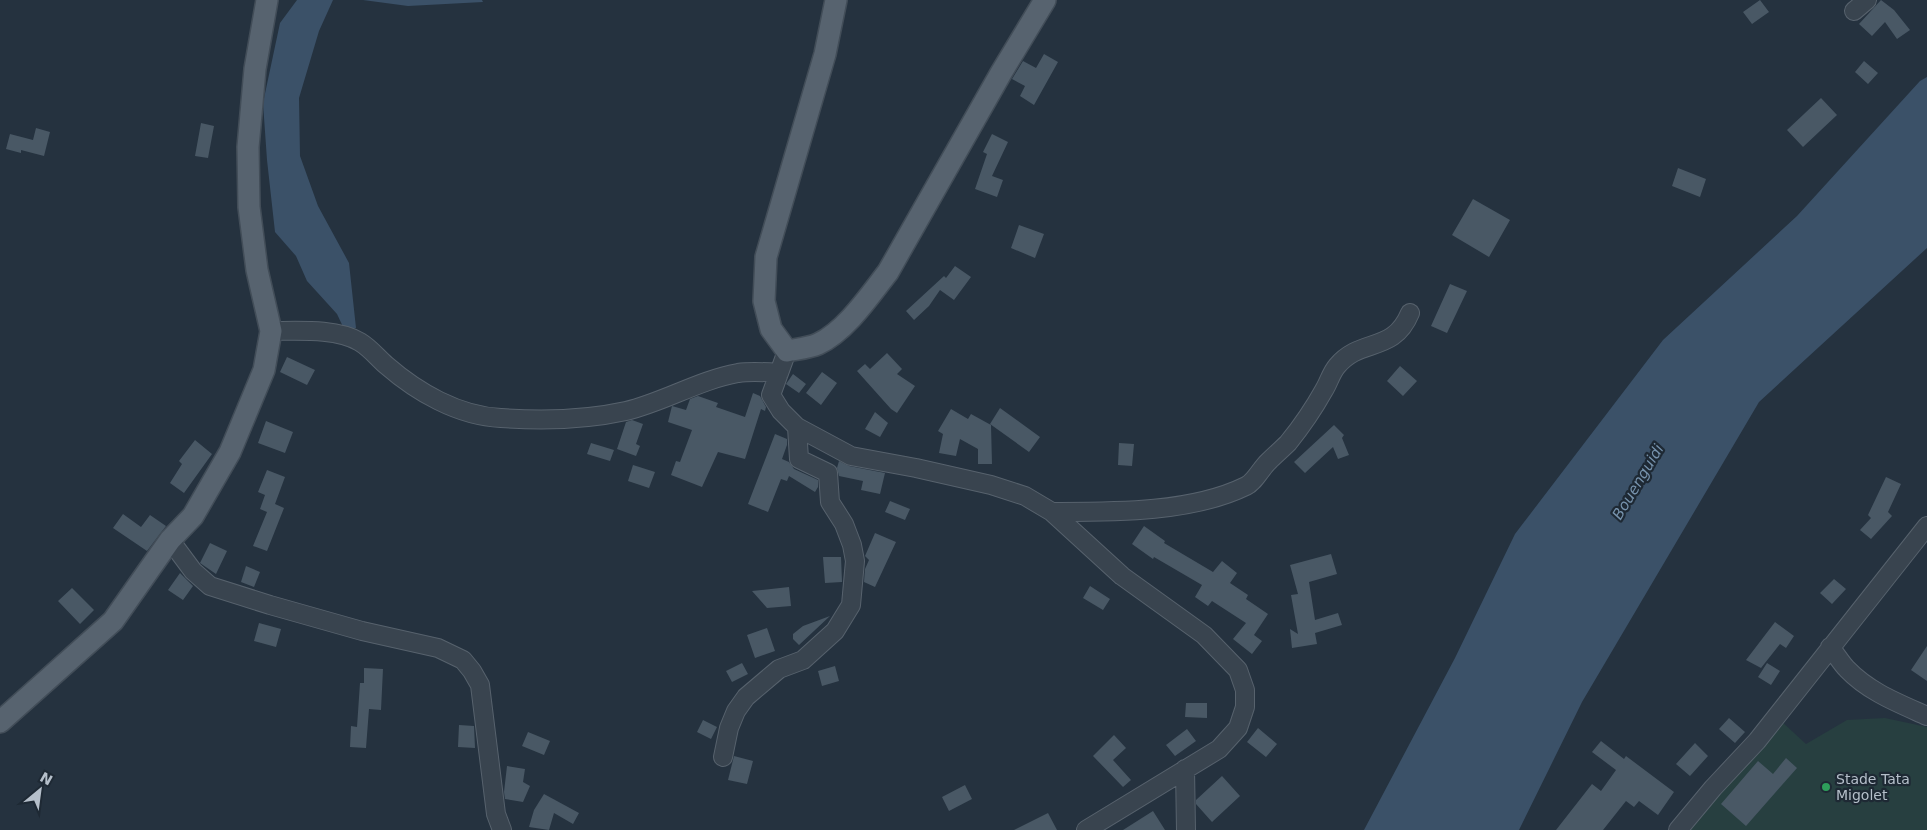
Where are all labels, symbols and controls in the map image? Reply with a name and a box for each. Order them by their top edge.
water label: Bouenguidi [1608,440,1668,523]
north arrow [15,765,65,815]
text: N [37,769,55,788]
place label: Stade Tata Migolet [1836,771,1910,803]
marker: Stade Tata Migolet [1820,781,1832,793]

